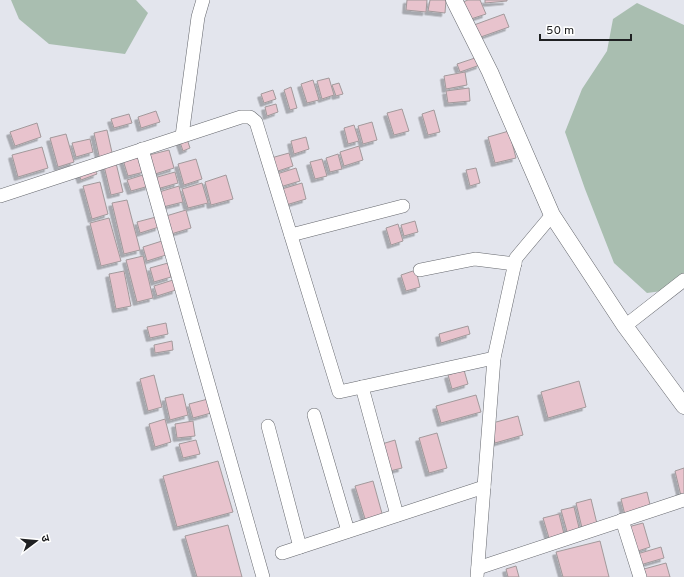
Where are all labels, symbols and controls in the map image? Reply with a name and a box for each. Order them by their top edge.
scale bar [540,16,631,42]
text: 50 m [546,23,574,39]
north arrow [16,521,56,561]
text: उ [37,533,52,544]

